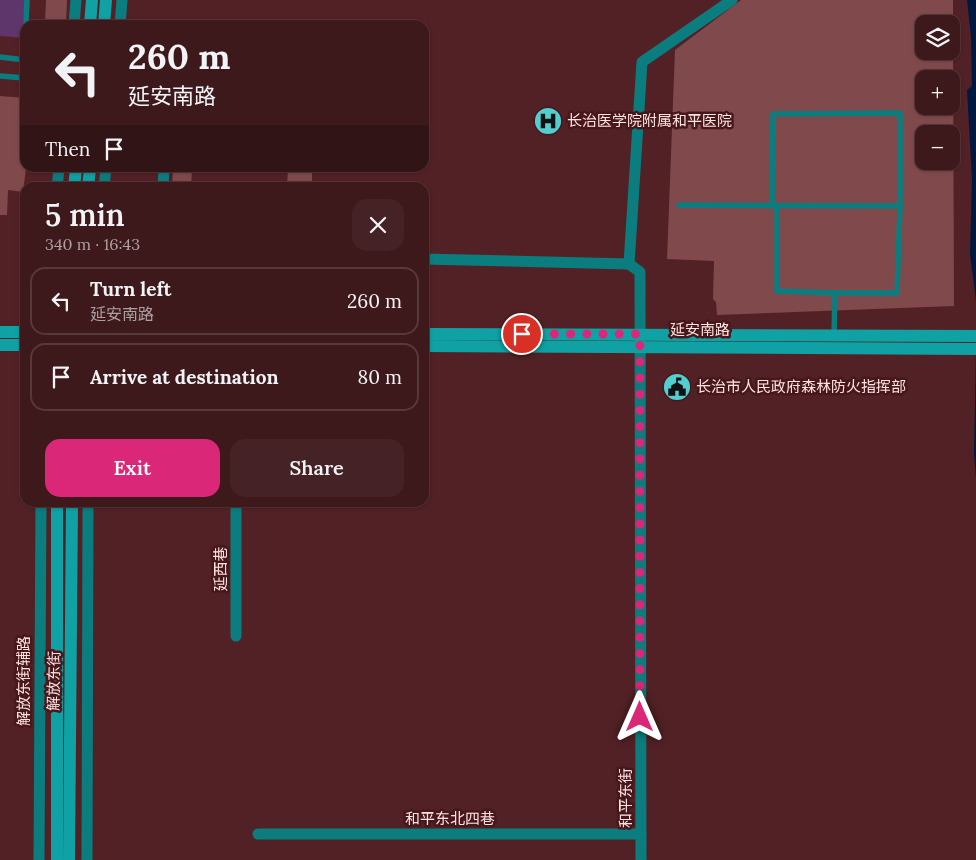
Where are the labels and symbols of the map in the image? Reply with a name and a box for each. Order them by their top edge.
hospital icon: 长治医学院附属和平医院 [533,106,563,136]
place label: 长治医学院附属和平医院 [567,111,732,130]
pin [501,313,543,355]
street label: 延安南路 [670,320,730,339]
public building icon: 长治市人民政府森林防火指挥部 [662,372,692,402]
place label: 长治市人民政府森林防火指挥部 [696,377,906,396]
street label: 延西巷 [211,546,230,592]
street label: 解放东街辅路 [14,636,33,726]
street label: 解放东街 [43,651,64,711]
position arrow [613,690,665,742]
street label: 和平东街 [616,768,635,828]
street label: 和平东北四巷 [405,809,495,828]

